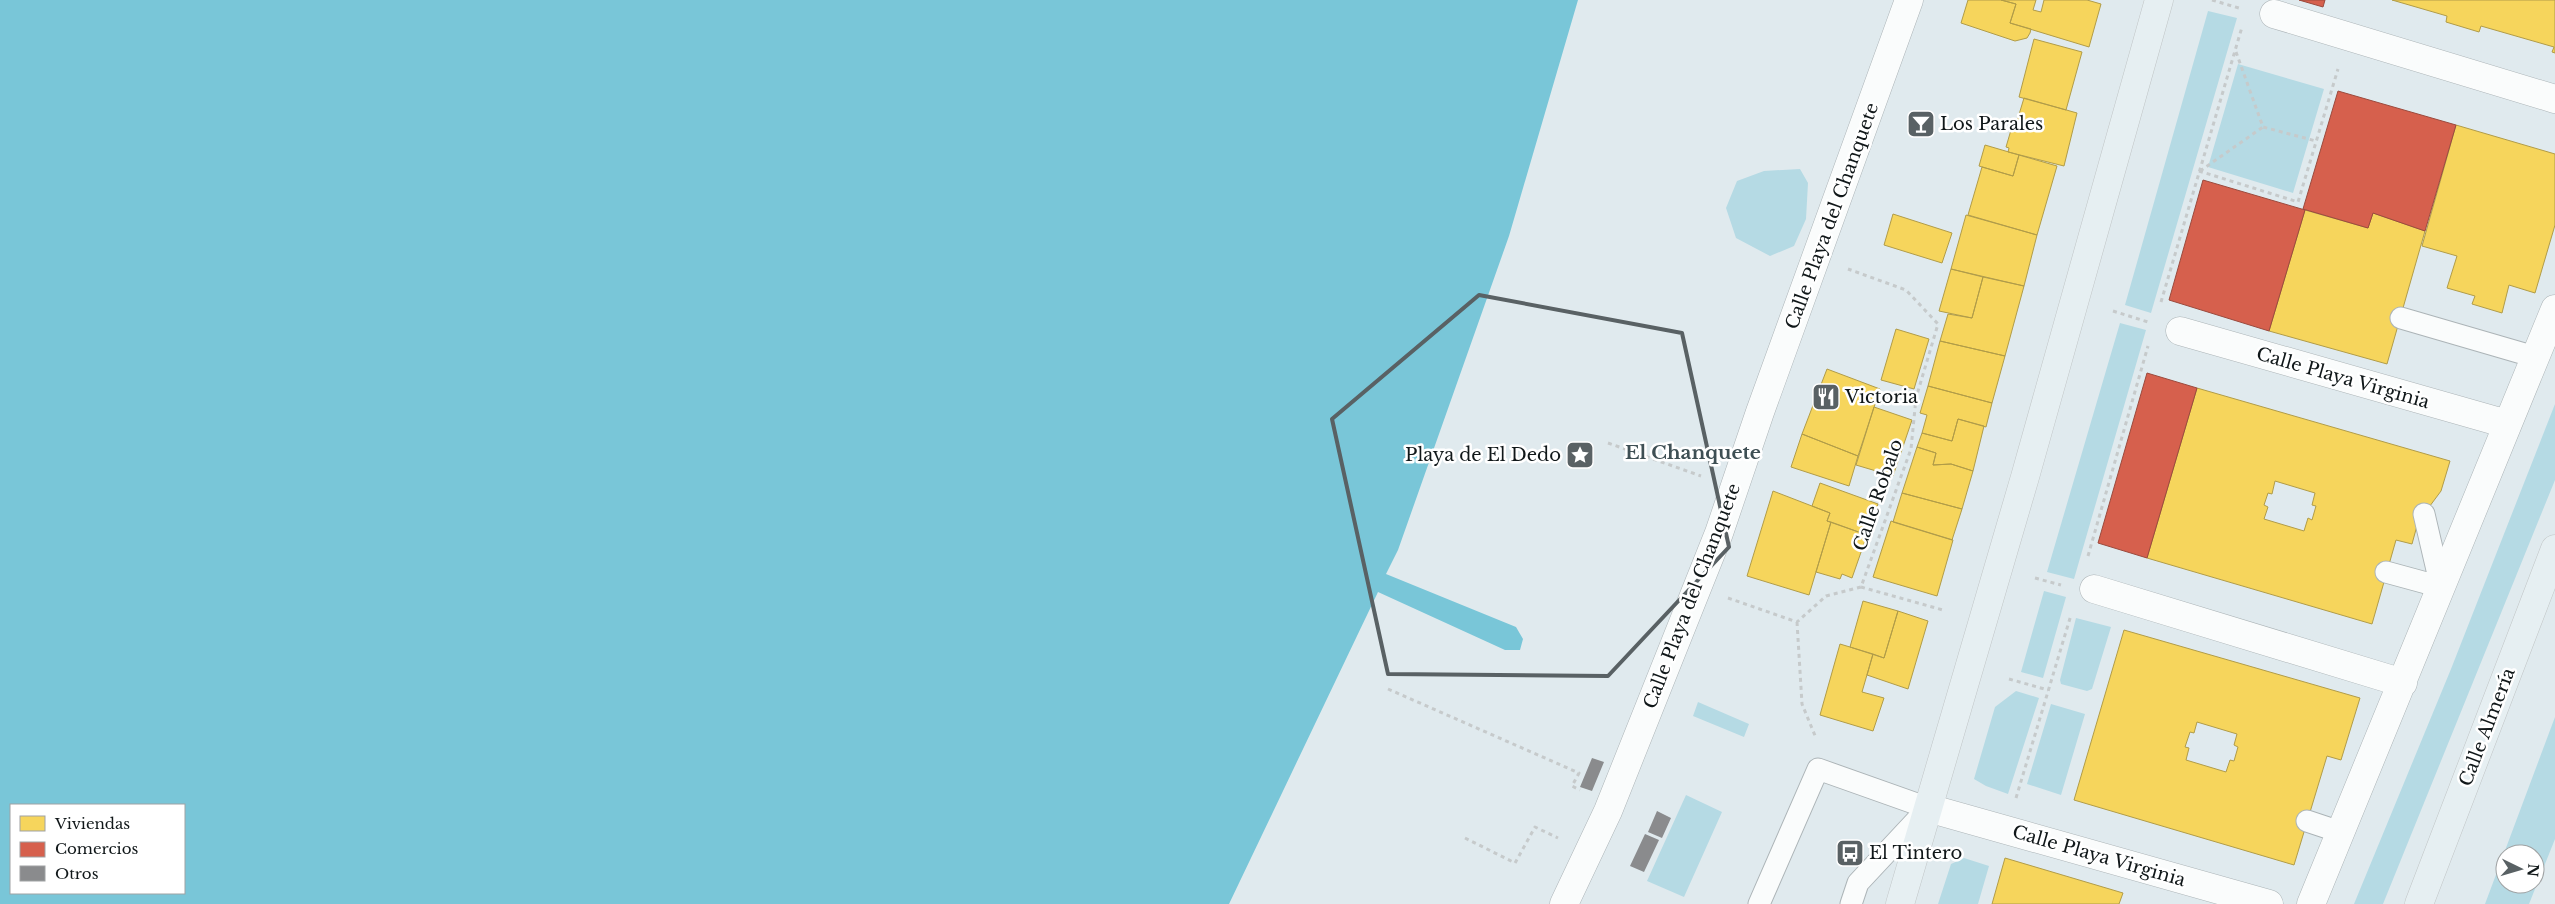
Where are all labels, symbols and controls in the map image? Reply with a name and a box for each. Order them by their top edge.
street label: Calle Playa del Chanquete [1781,100,1883,332]
bar icon: Los Parales [1906,109,1936,139]
place label: Los Parales [1940,113,2043,135]
street label: Calle Playa Virginia [2254,343,2432,413]
restaurant icon: Victoria [1811,382,1841,412]
place label: Victoria [1844,386,1918,408]
street label: Calle Robalo [1849,436,1907,554]
place icon: Playa de El Dedo [1565,440,1595,470]
district label: El Chanquete [1625,441,1761,464]
place label: Playa de El Dedo [1405,444,1561,466]
street label: Calle Playa del Chanquete [1639,480,1745,712]
street label: Calle Almería [2454,665,2520,789]
legend [10,804,185,894]
text: Viviendas [54,814,130,833]
street label: Calle Playa Virginia [2010,821,2188,891]
bus stop icon: El Tintero [1835,838,1865,868]
text: Comercios [55,839,138,858]
place label: El Tintero [1869,842,1962,864]
north arrow [2495,844,2545,894]
text: N [2523,863,2542,877]
text: Otros [55,864,99,883]

